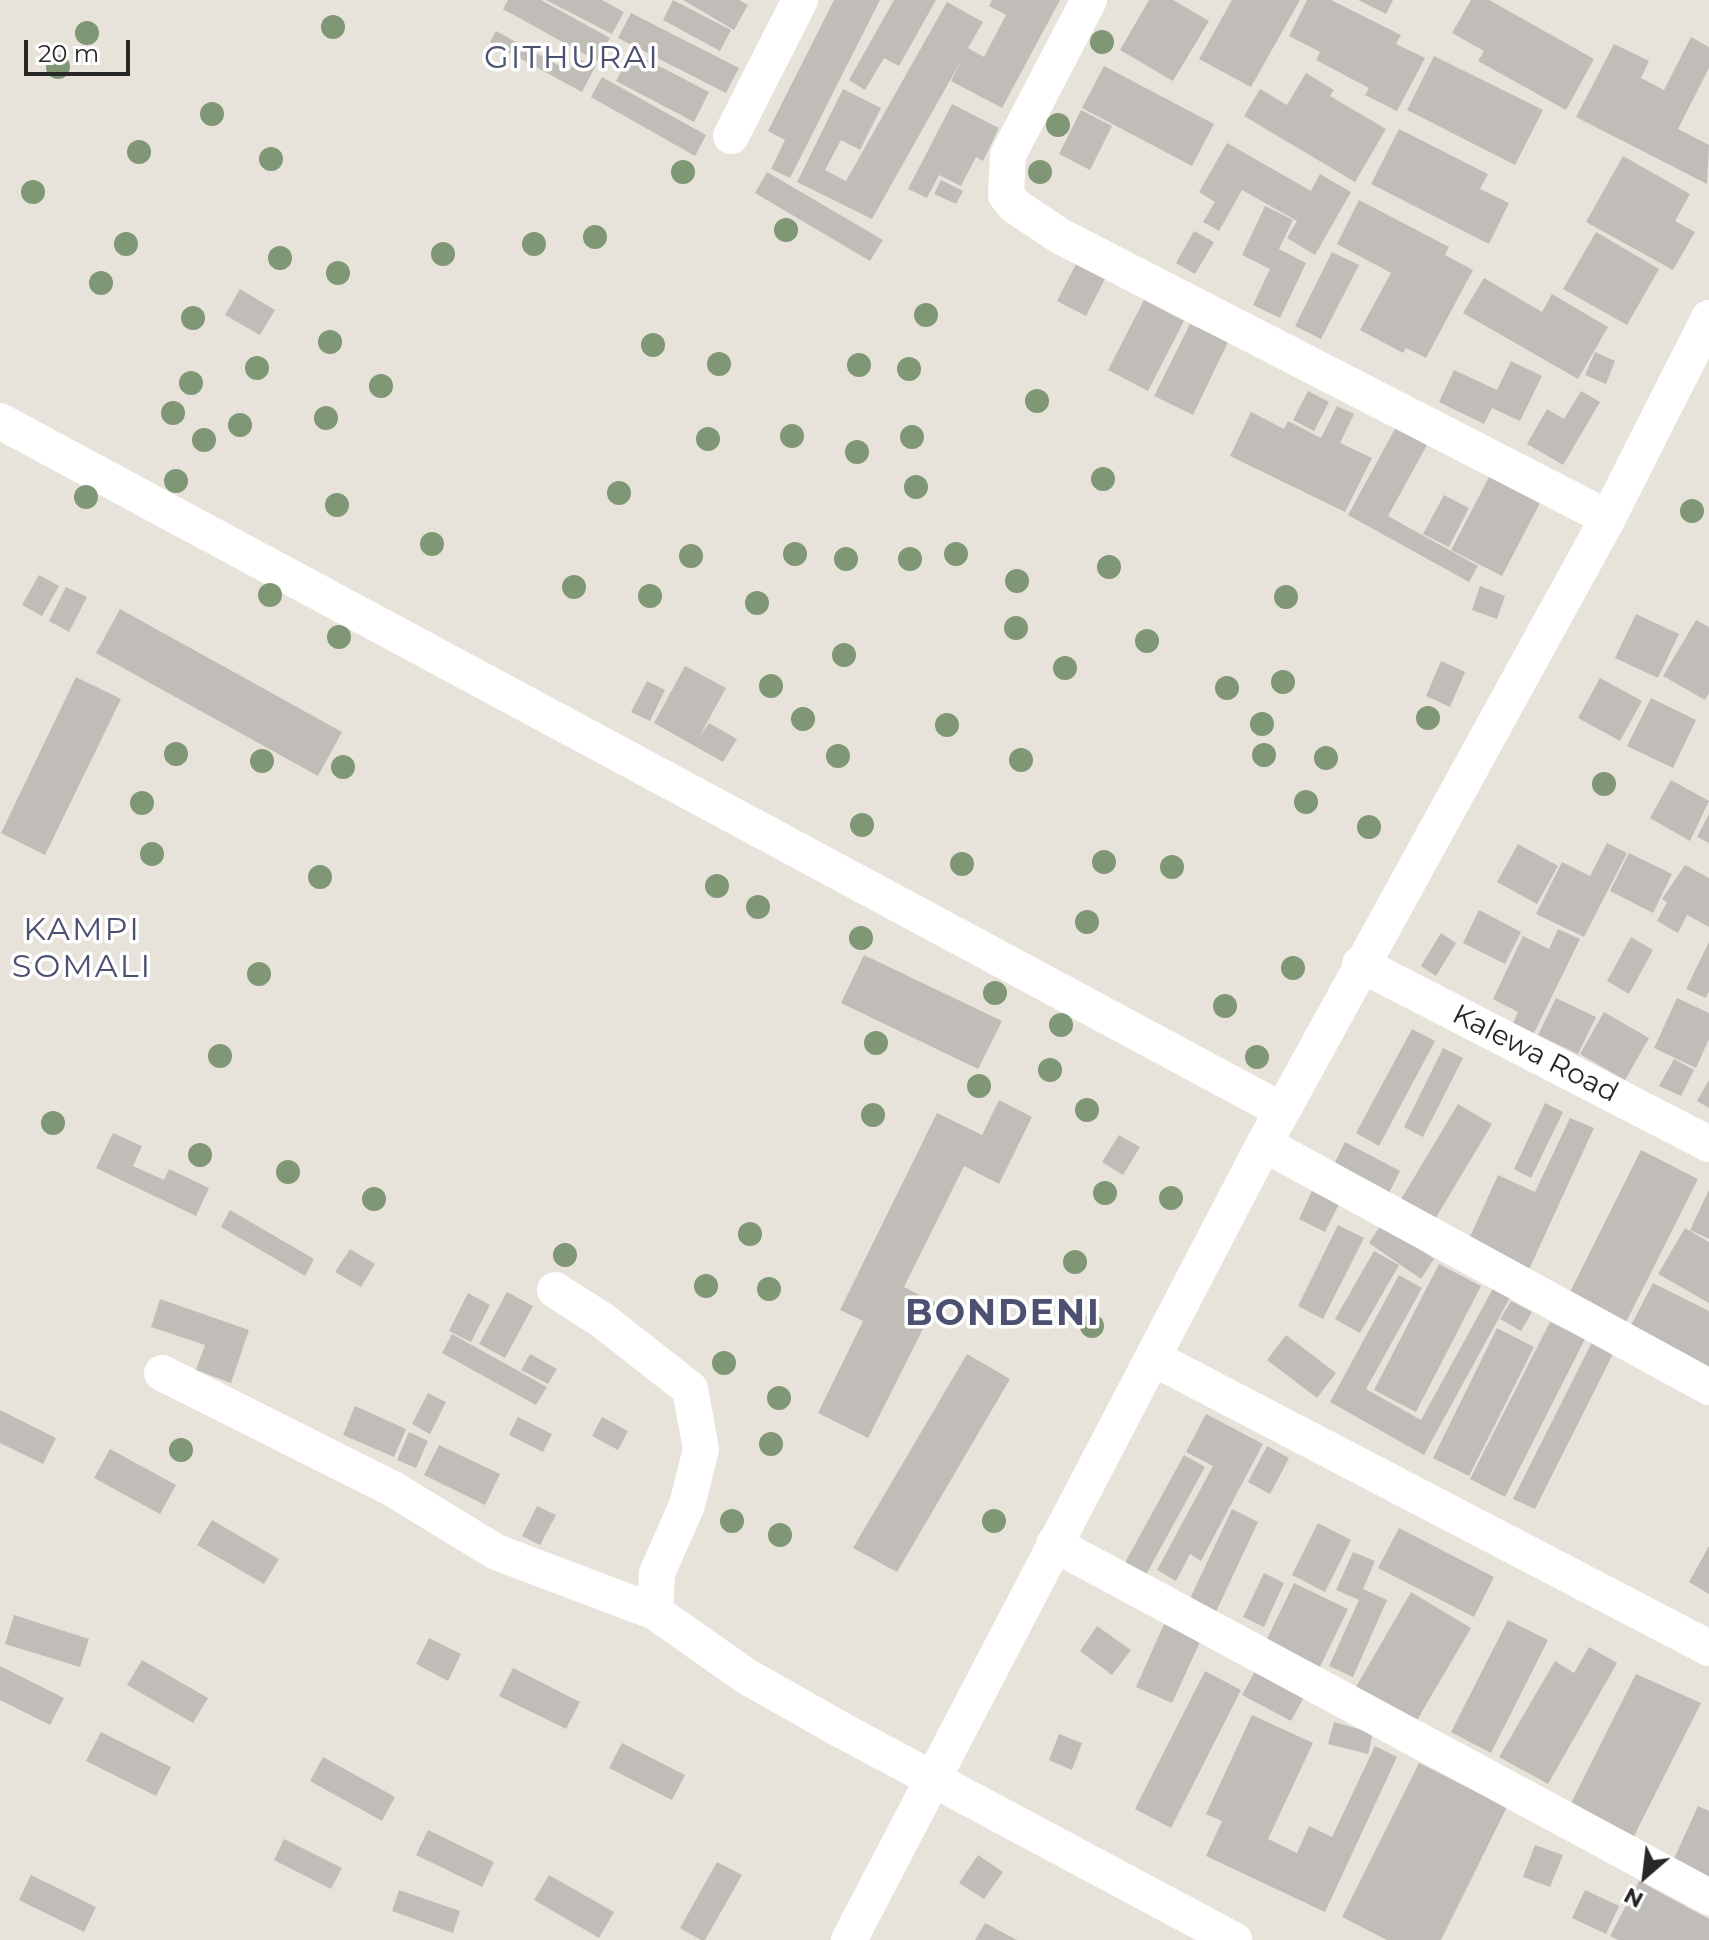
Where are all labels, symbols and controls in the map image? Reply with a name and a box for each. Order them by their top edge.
scale bar [28,24,134,74]
text: 20 m [38,39,99,68]
district label: GITHURAI [484,40,660,78]
district label: KAMPI SOMALI [12,912,152,987]
street label: Kalewa Road [1447,998,1623,1110]
district label: BONDENI [905,1292,1101,1336]
north arrow [1605,1836,1685,1916]
text: N [1619,1882,1648,1914]

